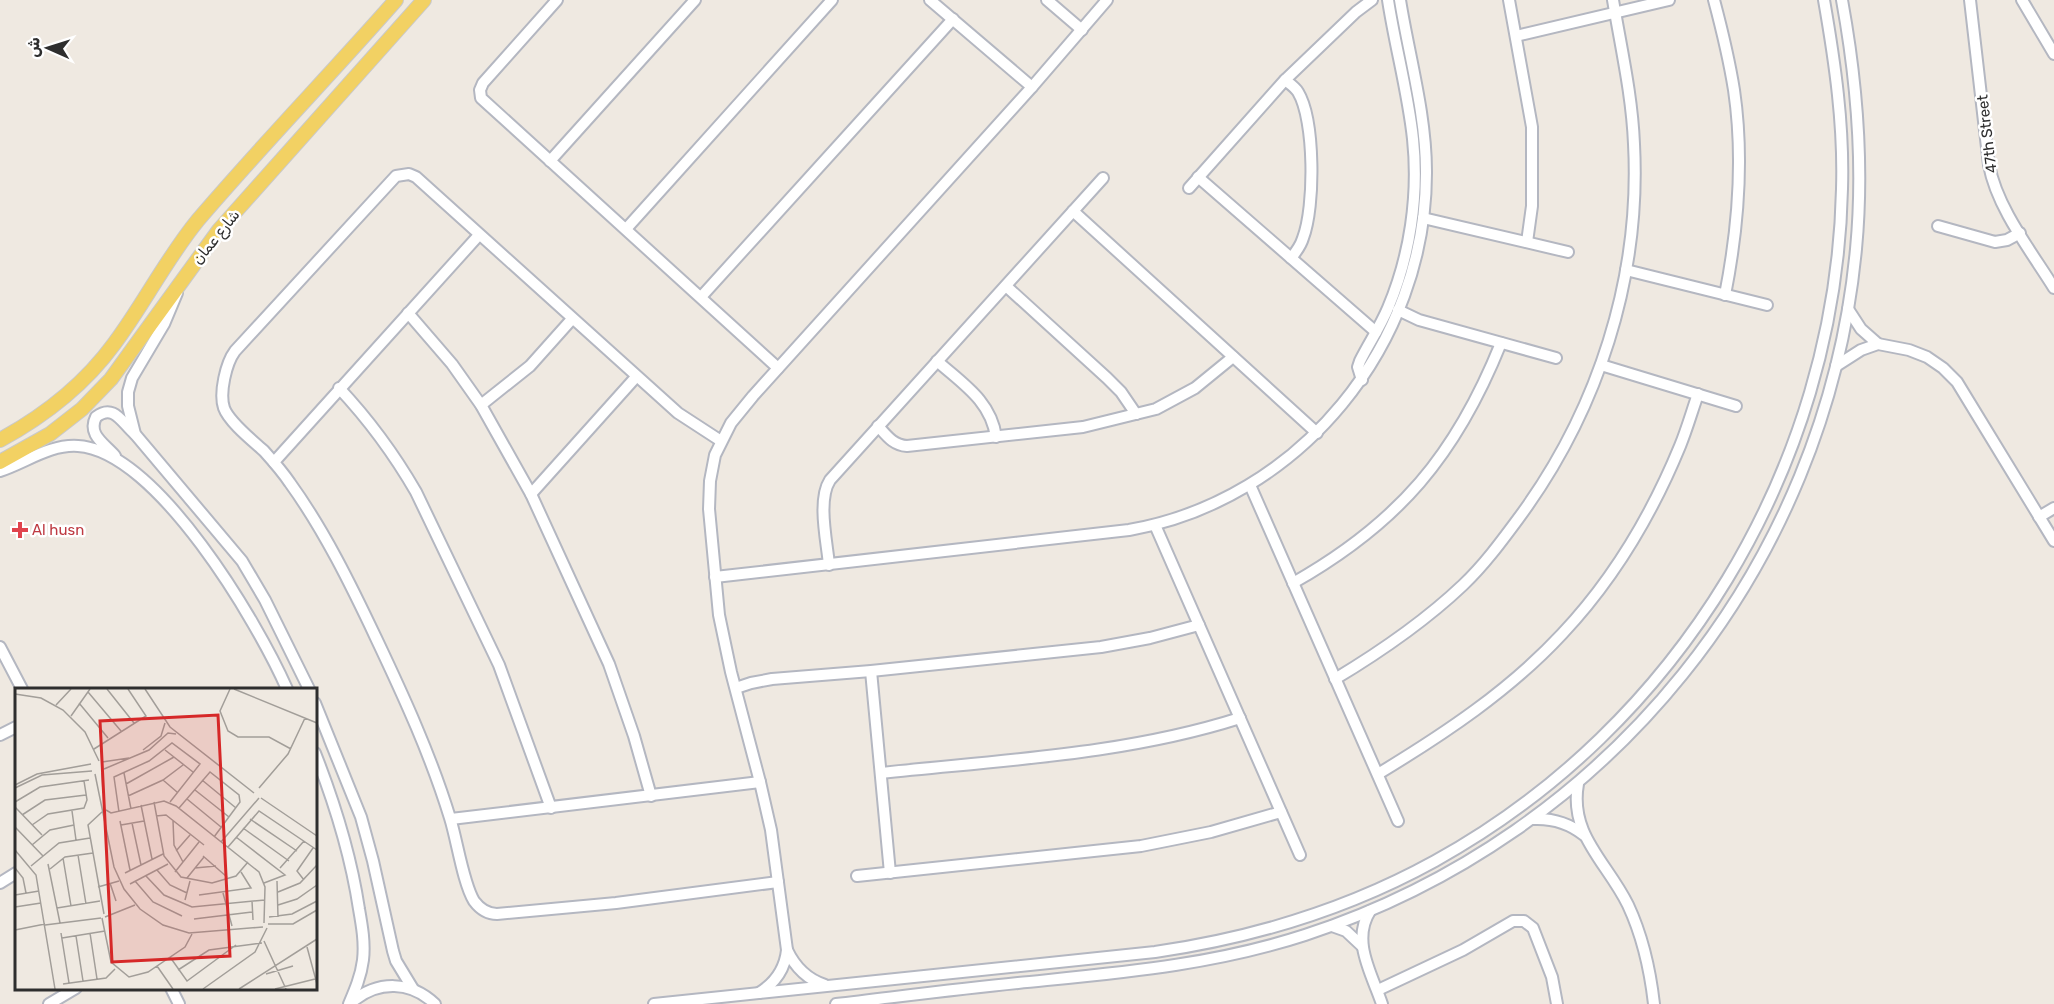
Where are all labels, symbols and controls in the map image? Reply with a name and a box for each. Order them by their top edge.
north arrow [18,18,78,78]
text: ش [24,37,44,58]
street label: 47th Street [1973,94,2001,174]
street label: شارع عمان [189,206,245,269]
place label: Al husn [32,521,84,539]
marker: Al husn [13,523,27,537]
inset map [15,688,316,989]

